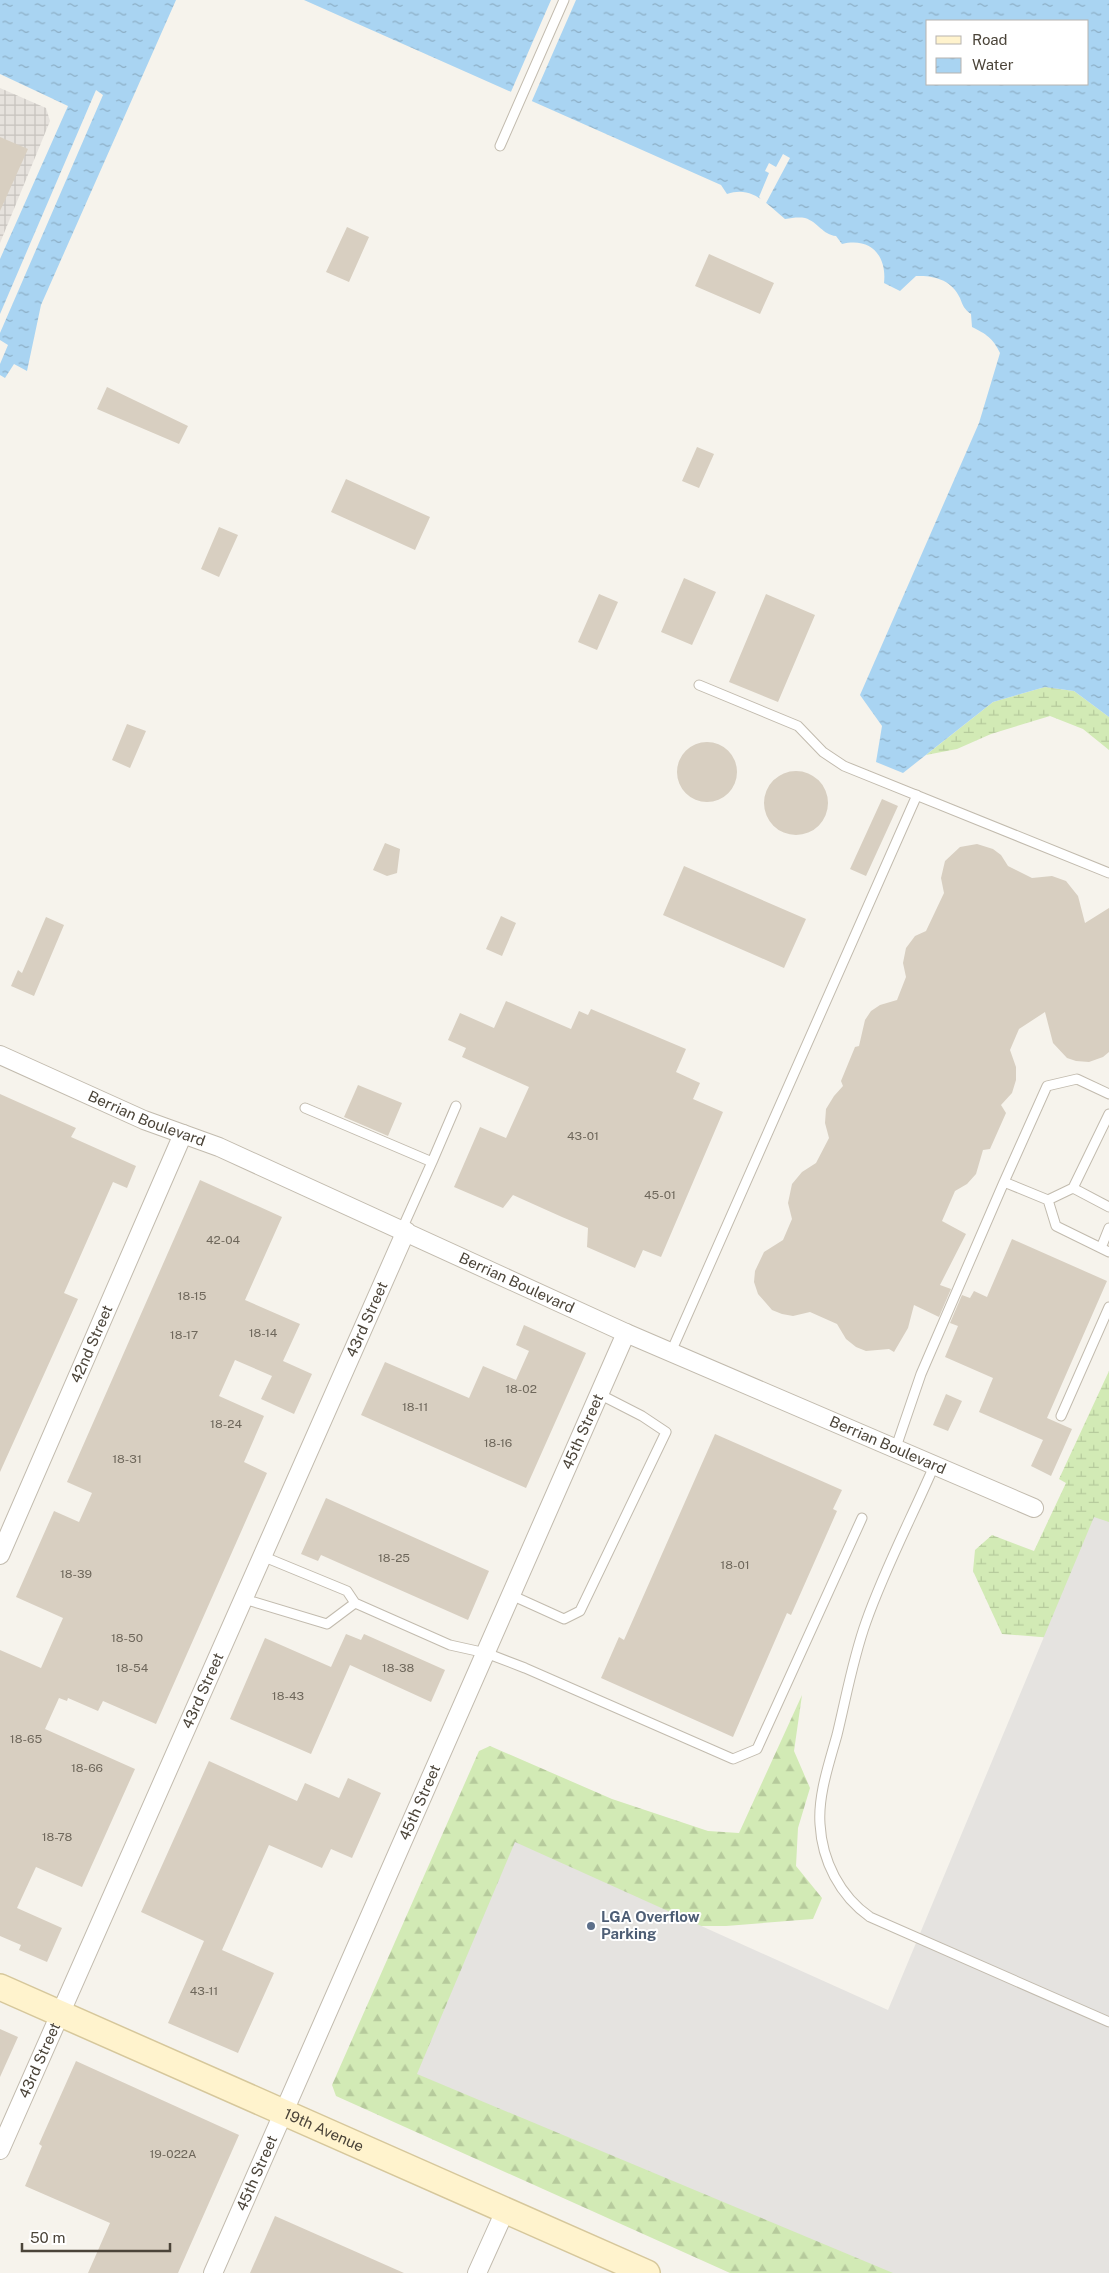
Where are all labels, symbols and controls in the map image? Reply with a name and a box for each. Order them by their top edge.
legend [926,20,1089,85]
text: Road [972,31,1008,48]
text: Water [972,56,1014,73]
street label: Berrian Boulevard [86,1087,208,1149]
house number: 43-01 [567,1129,599,1143]
house number: 45-01 [644,1188,676,1202]
house number: 42-04 [206,1233,241,1247]
street label: Berrian Boulevard [457,1249,577,1316]
street label: 43rd Street [342,1279,391,1360]
house number: 18-15 [178,1289,207,1303]
street label: 42nd Street [67,1302,116,1386]
house number: 18-14 [249,1326,278,1340]
house number: 18-17 [170,1328,198,1342]
house number: 18-02 [505,1382,537,1396]
street label: 45th Street [558,1391,606,1472]
house number: 18-11 [402,1400,428,1414]
street label: Berrian Boulevard [827,1412,949,1477]
house number: 18-24 [210,1417,242,1431]
house number: 18-16 [484,1436,512,1450]
house number: 18-31 [112,1452,142,1466]
house number: 18-25 [378,1551,410,1565]
house number: 18-01 [720,1558,750,1572]
house number: 18-39 [60,1567,92,1581]
house number: 18-50 [111,1631,143,1645]
street label: 43rd Street [178,1650,227,1731]
house number: 18-54 [116,1661,149,1675]
house number: 18-38 [382,1661,414,1675]
house number: 18-43 [272,1689,304,1703]
house number: 18-65 [10,1732,42,1746]
house number: 18-66 [71,1761,103,1775]
street label: 45th Street [395,1762,443,1843]
house number: 18-78 [42,1830,72,1844]
place label: LGA Overflow Parking [601,1908,700,1942]
marker: LGA Overflow Parking [585,1920,597,1932]
house number: 43-11 [190,1984,218,1998]
street label: 43rd Street [15,2019,63,2101]
street label: 19th Avenue [282,2105,366,2155]
street label: 45th Street [232,2132,281,2213]
house number: 19-022A [149,2147,197,2161]
scale bar [22,2220,170,2252]
text: 50 m [30,2229,65,2246]

